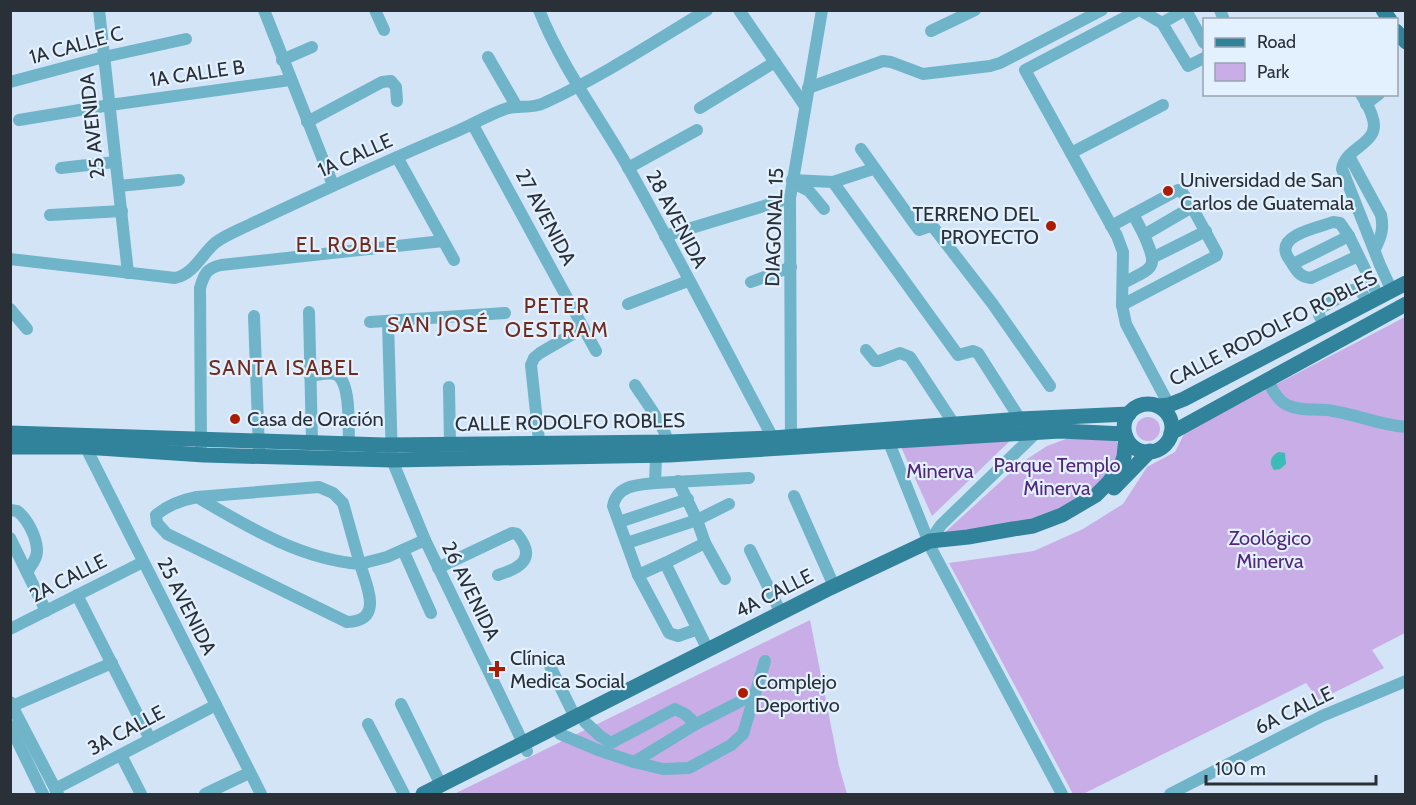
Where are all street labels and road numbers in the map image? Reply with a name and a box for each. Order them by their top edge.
street label: 1A CALLE C [27,21,125,69]
street label: 1A CALLE B [148,54,246,92]
street label: 25 AVENIDA [74,71,109,180]
street label: 1A CALLE [314,128,396,182]
street label: 27 AVENIDA [511,165,582,270]
street label: 28 AVENIDA [641,166,713,273]
street label: DIAGONAL 15 [760,167,788,287]
street label: CALLE RODOLFO ROBLES [1165,265,1381,391]
street label: CALLE RODOLFO ROBLES [455,408,686,436]
street label: 26 AVENIDA [437,538,505,645]
street label: 2A CALLE [26,548,110,608]
street label: 25 AVENIDA [152,553,222,659]
street label: 4A CALLE [731,563,817,623]
street label: 6A CALLE [1251,681,1337,739]
street label: 3A CALLE [84,700,168,760]

